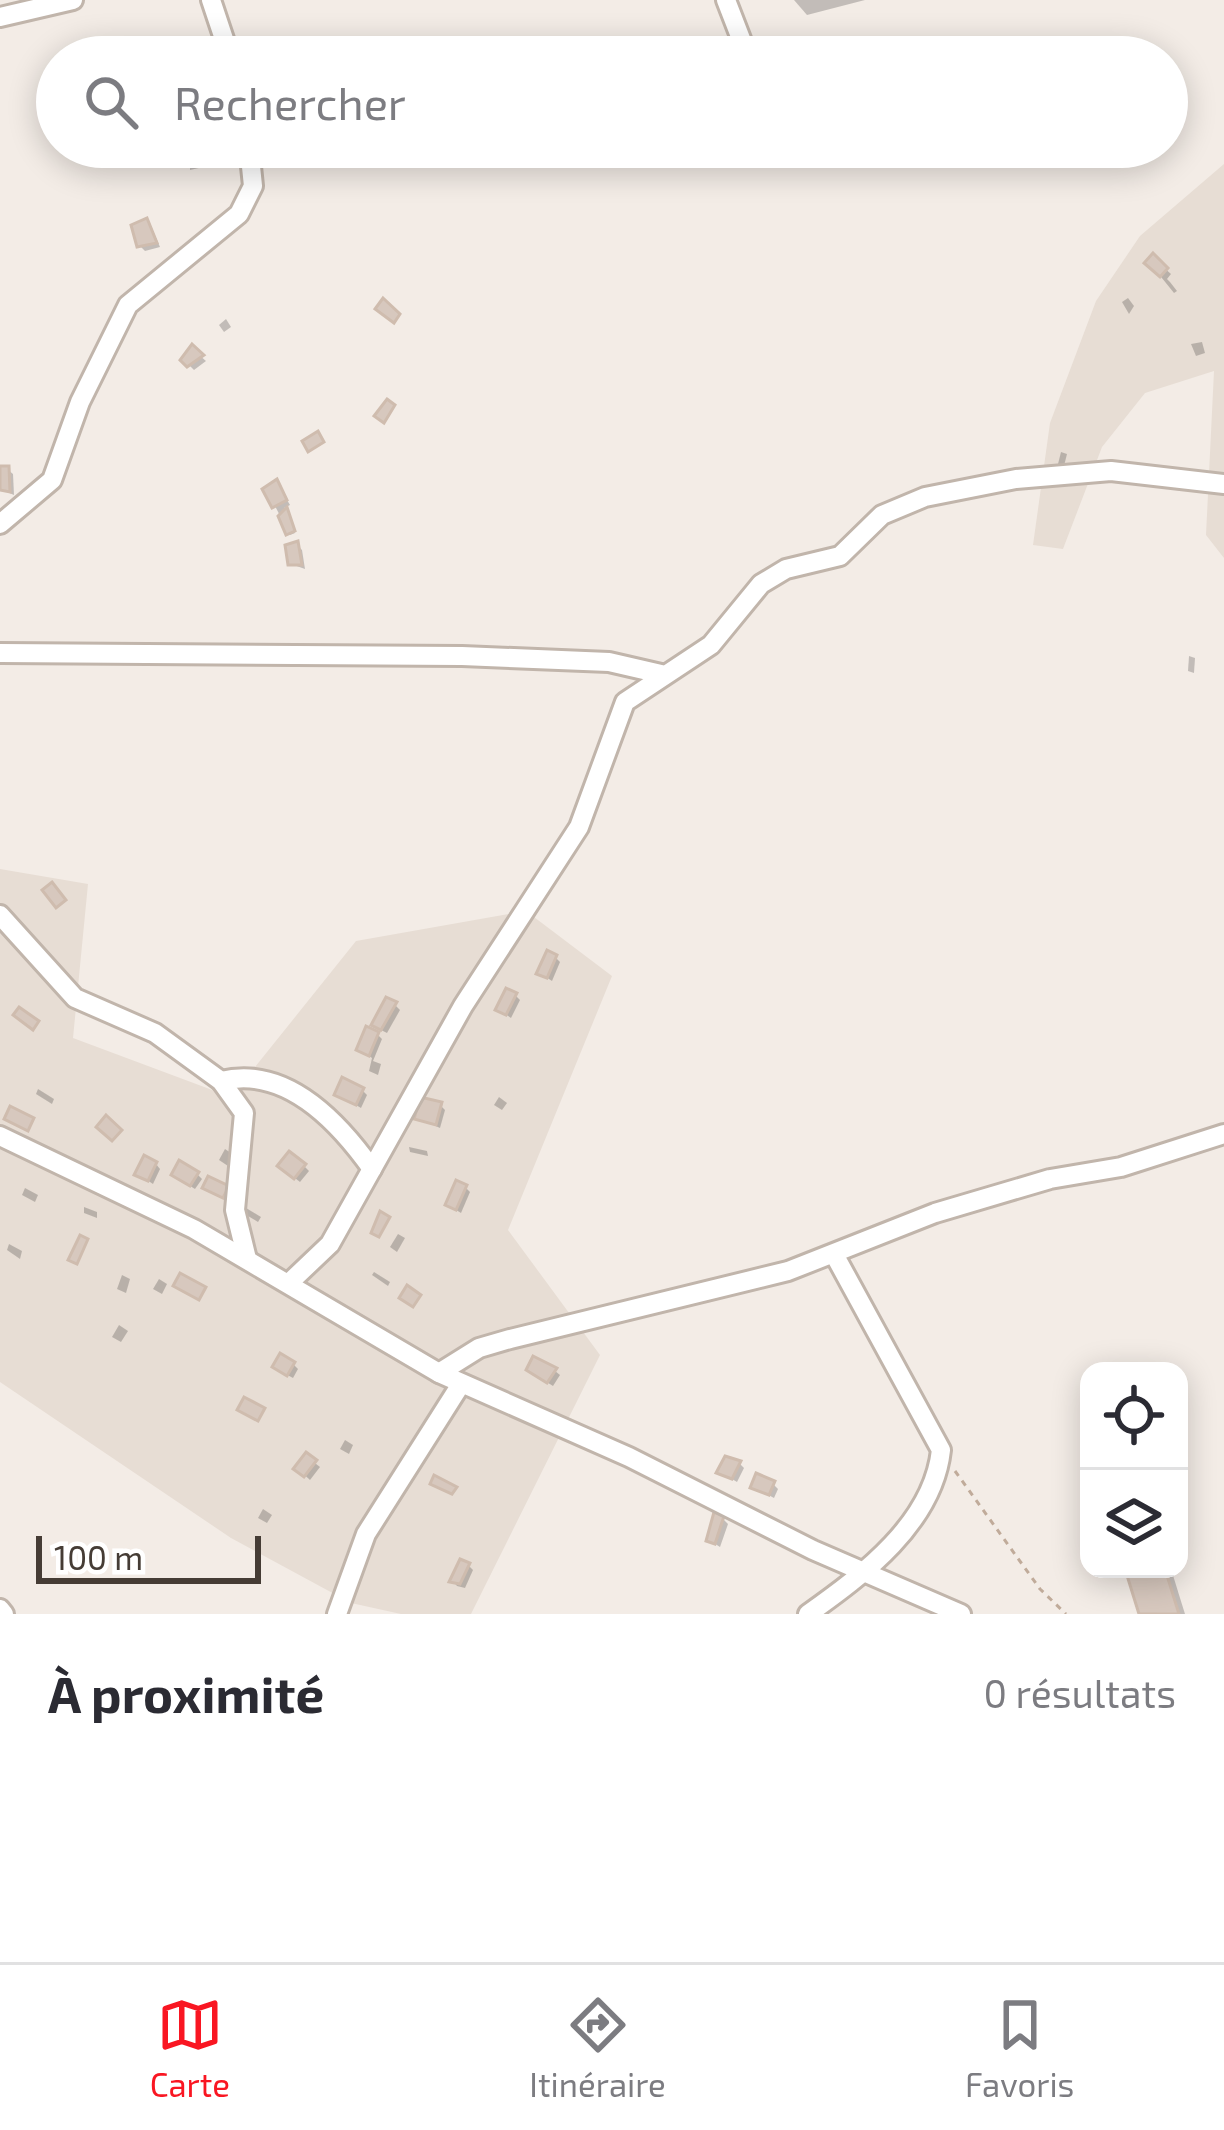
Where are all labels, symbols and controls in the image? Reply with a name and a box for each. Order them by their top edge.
search box [36,36,1188,168]
icon: search [78,69,144,135]
text: Rechercher [174,75,406,129]
map controls [1080,1362,1188,1578]
button: locate [1080,1362,1188,1470]
button: layers [1080,1470,1188,1578]
scale bar [36,1530,261,1583]
text: 100 m [54,1537,143,1577]
text: À proximité [48,1662,324,1723]
text: 0 résultats [983,1669,1176,1716]
tab: Carte [150,1992,230,2104]
tab: Itinéraire [529,1992,666,2104]
tab: Favoris [965,1992,1074,2104]

